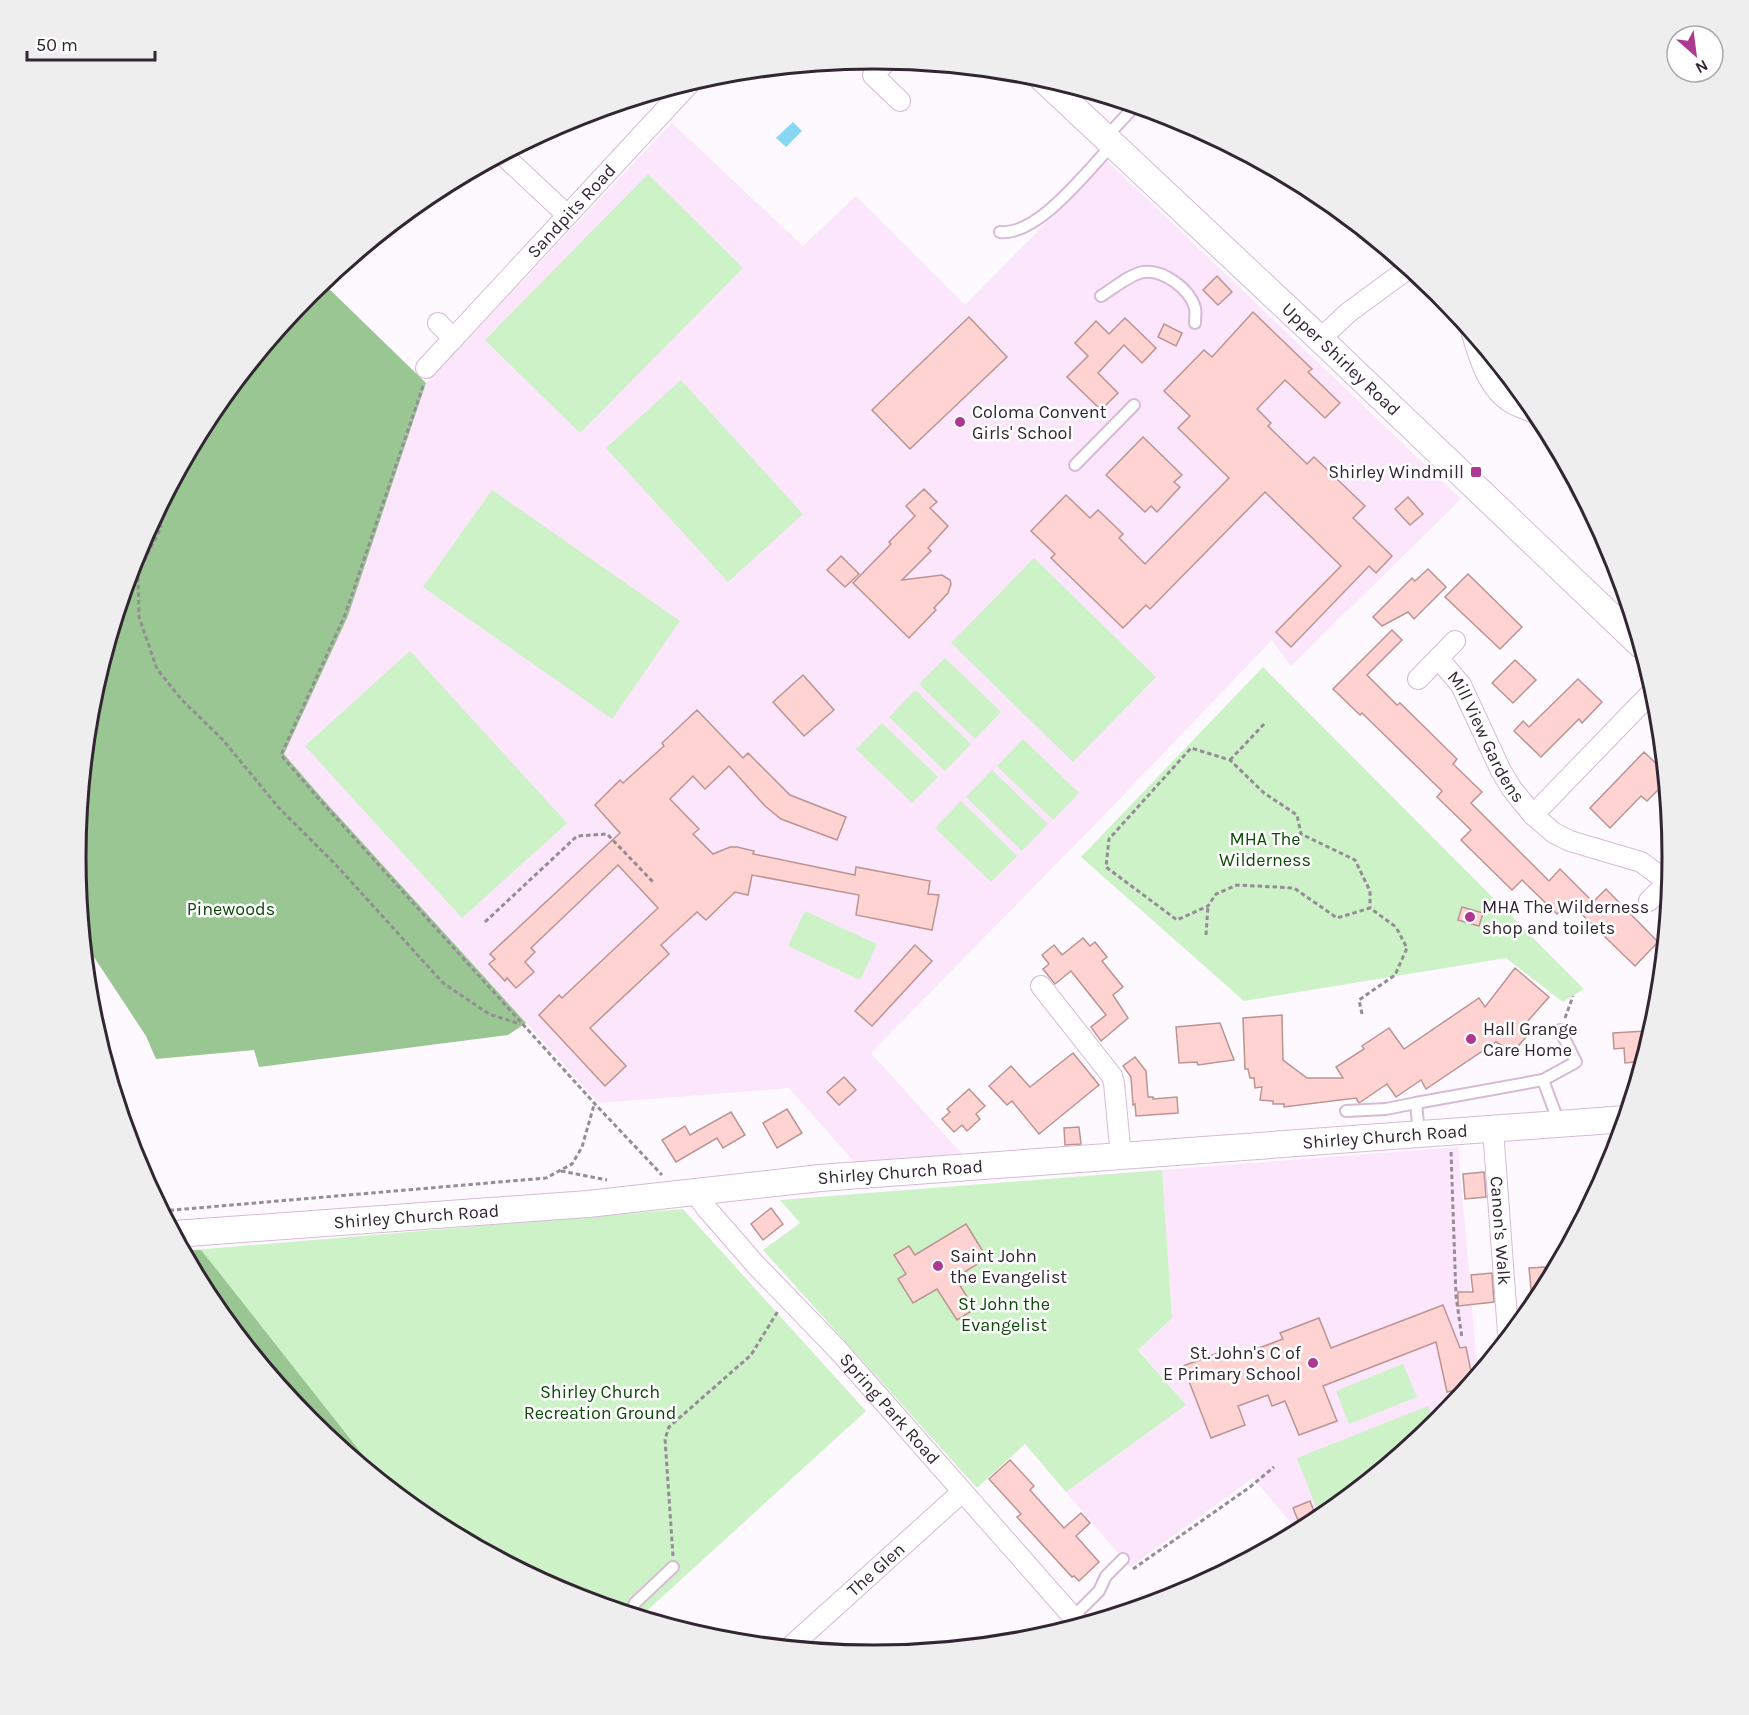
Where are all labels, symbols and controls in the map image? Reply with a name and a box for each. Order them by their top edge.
scale bar [27,24,154,62]
north arrow [1665,24,1725,84]
text: 50 m [36,34,78,56]
text: N [1692,56,1711,78]
street label: Sandpits Road [522,159,620,263]
street label: Upper Shirley Road [1277,298,1405,421]
place label: Coloma Convent Girls' School [972,401,1107,444]
marker: Coloma Convent Girls' School [953,415,967,429]
place label: Shirley Windmill [1328,461,1464,483]
marker: Shirley Windmill [1469,465,1483,479]
street label: Mill View Gardens [1443,666,1530,807]
park label: MHA The Wilderness [1219,828,1311,871]
place label: MHA The Wilderness shop and toilets [1482,896,1649,939]
park label: Pinewoods [187,898,275,920]
marker: MHA The Wilderness shop and toilets [1463,910,1477,924]
place label: Hall Grange Care Home [1483,1018,1578,1061]
marker: Hall Grange Care Home [1464,1032,1478,1046]
street label: Shirley Church Road [1301,1120,1468,1154]
street label: Shirley Church Road [817,1155,984,1189]
street label: Canon's Walk [1485,1175,1515,1286]
street label: Shirley Church Road [333,1199,500,1233]
place label: Saint John the Evangelist [950,1245,1067,1288]
marker: Saint John the Evangelist [931,1259,945,1273]
park label: St John the Evangelist [958,1293,1050,1336]
place label: St. John's C of E Primary School [1163,1342,1302,1385]
street label: Spring Park Road [835,1349,945,1469]
marker: St. John's C of E Primary School [1306,1356,1320,1370]
park label: Shirley Church Recreation Ground [524,1381,676,1424]
street label: The Glen [842,1538,909,1601]

